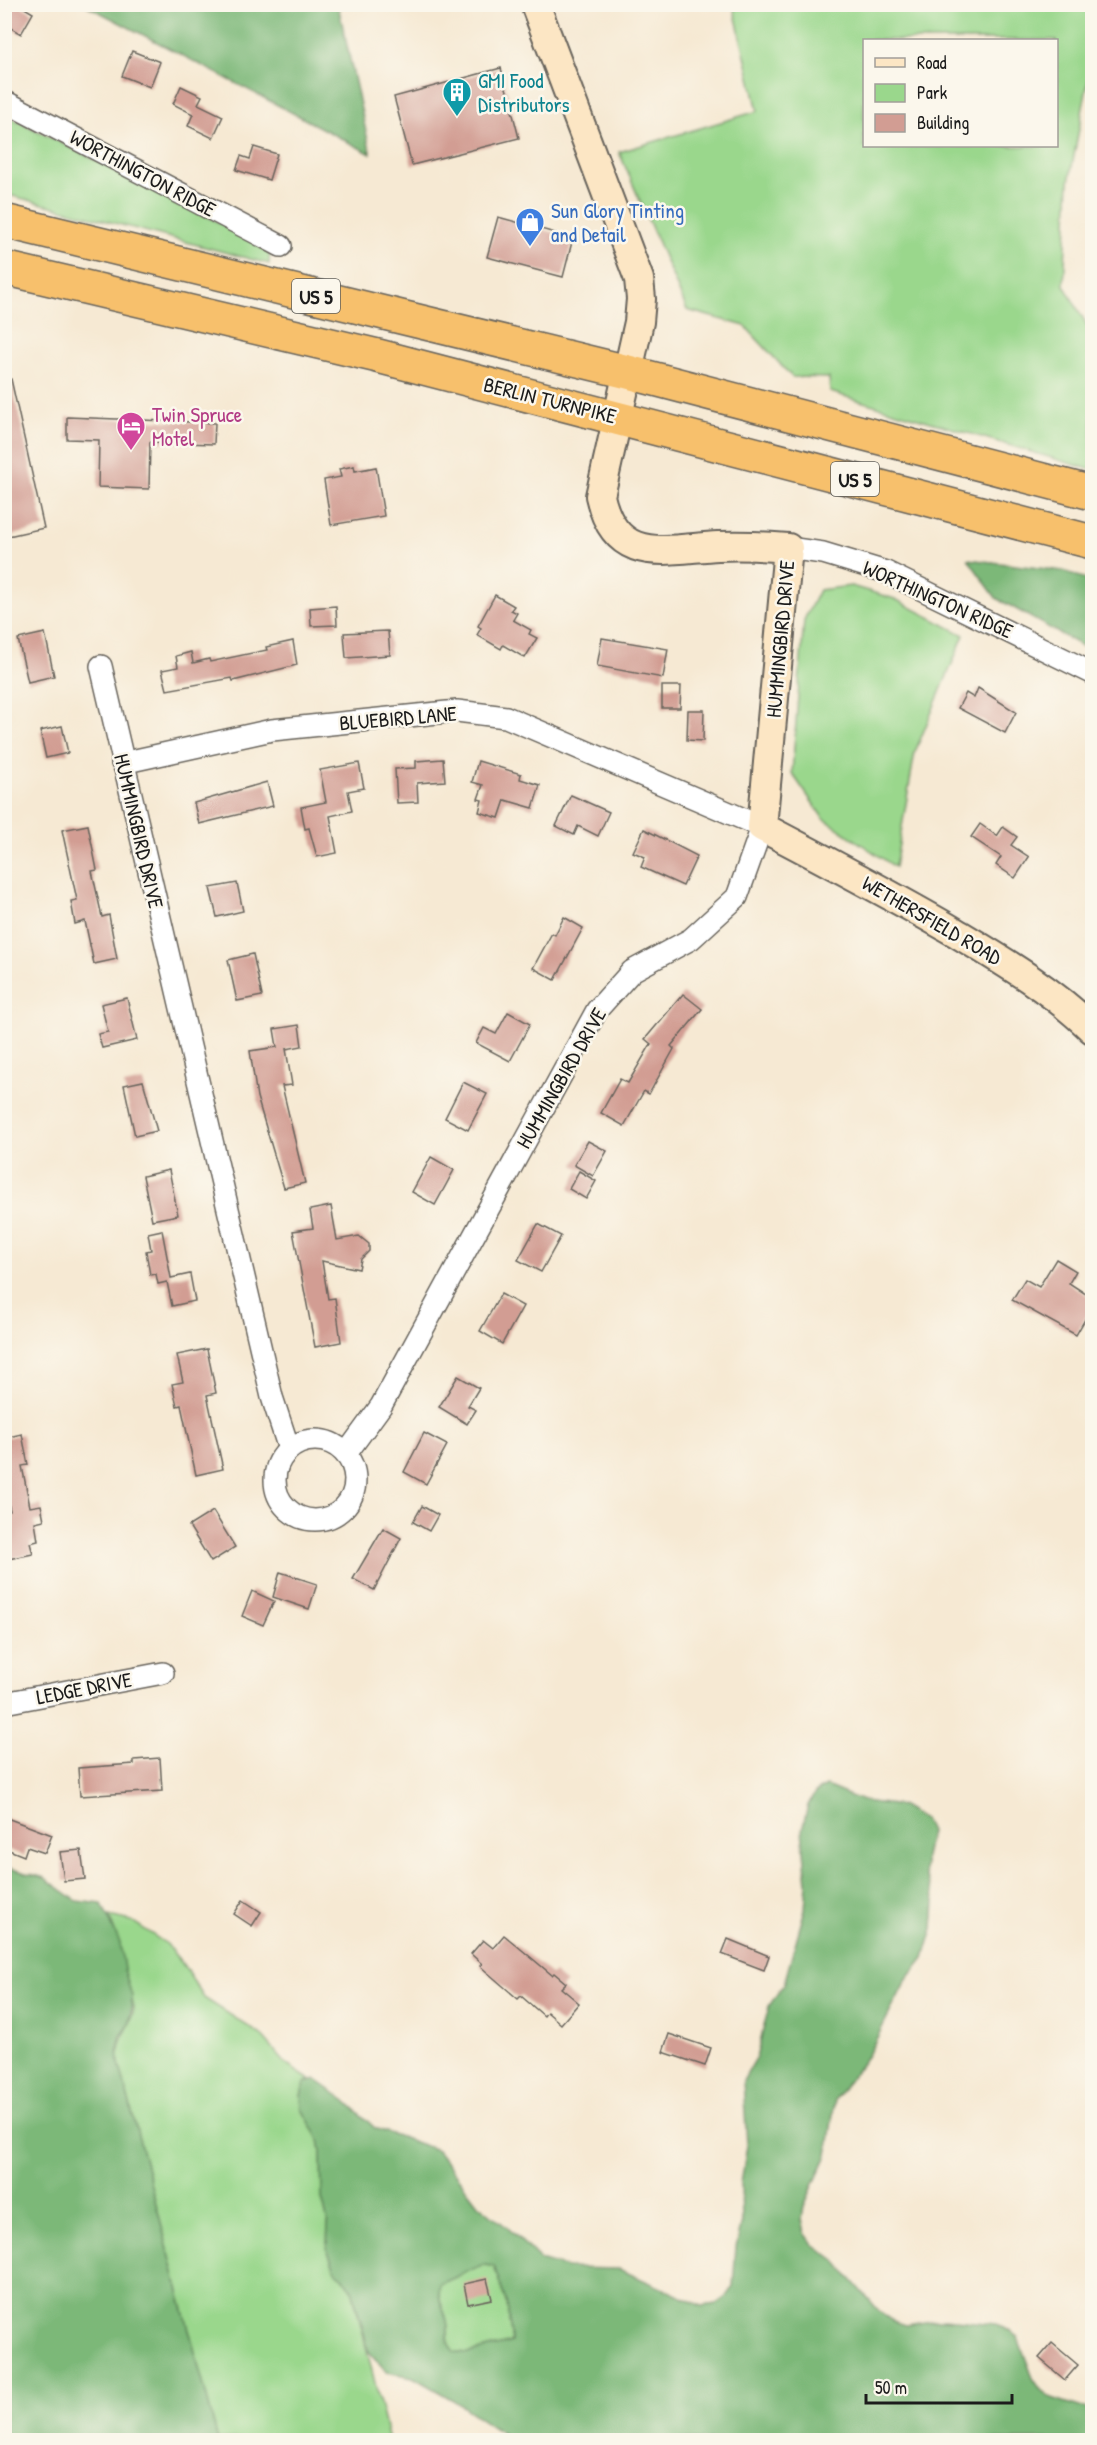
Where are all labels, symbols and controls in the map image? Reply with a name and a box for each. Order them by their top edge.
legend [863,39,1058,147]
text: Road [917,50,947,75]
place label: GMI Food Distributors [478,66,570,119]
building icon: GMI Food Distributors [441,76,473,118]
text: Park [917,80,948,105]
text: Building [917,110,969,135]
street label: WORTHINGTON RIDGE [65,122,221,224]
place label: Sun Glory Tinting and Detail [551,196,684,249]
shop icon: Sun Glory Tinting and Detail [514,206,546,248]
road number: US 5 [292,279,340,313]
street label: BERLIN TURNPIKE [481,370,619,430]
place label: Twin Spruce Motel [152,400,242,453]
hotel icon: Twin Spruce Motel [115,410,147,452]
road number: US 5 [831,462,879,496]
street label: WORTHINGTON RIDGE [858,553,1018,645]
street label: HUMMINGBIRD DRIVE [759,559,801,719]
street label: BLUEBIRD LANE [338,698,458,738]
street label: HUMMINGBIRD DRIVE [107,751,171,911]
street label: WETHERSFIELD ROAD [857,868,1007,972]
street label: HUMMINGBIRD DRIVE [509,1002,613,1154]
street label: LEDGE DRIVE [34,1665,134,1711]
scale bar [866,2367,1012,2405]
text: 50 m [875,2375,907,2400]

